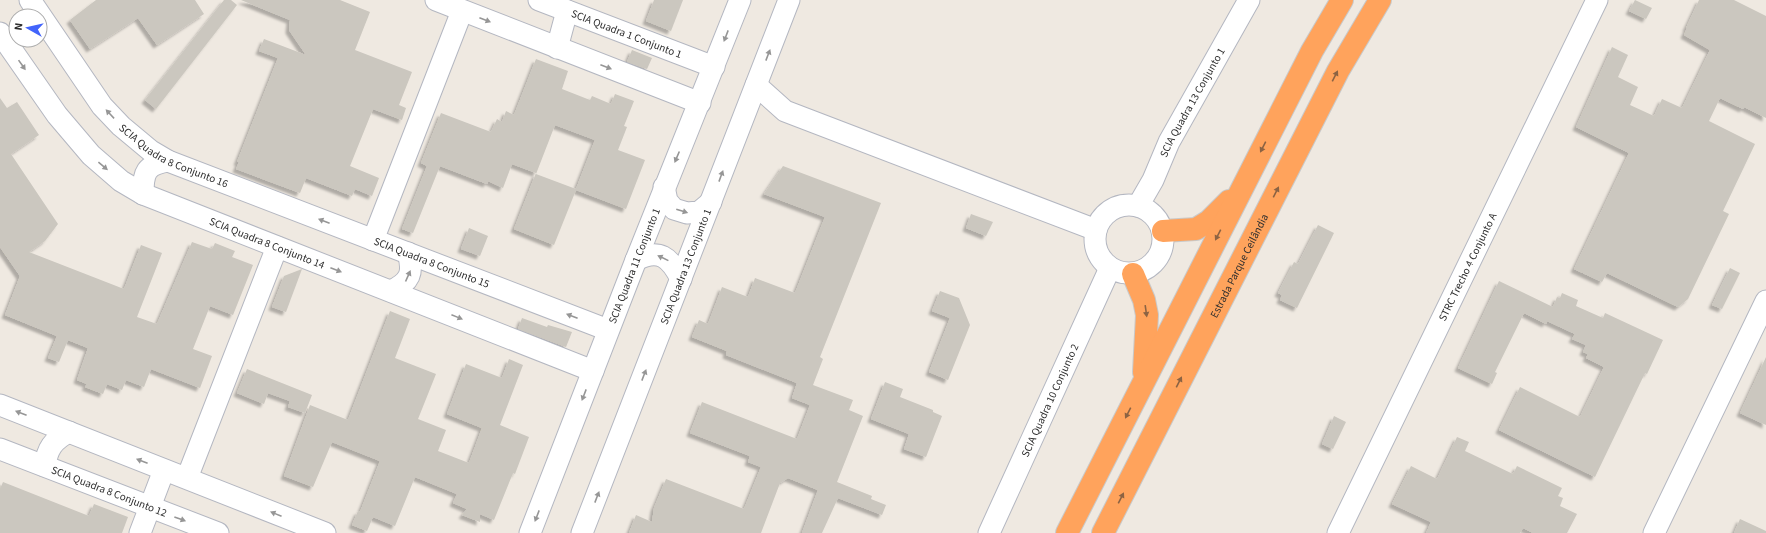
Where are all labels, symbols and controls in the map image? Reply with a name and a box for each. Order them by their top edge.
street label: SCIA Quadra 1 Conjunto 1 [569,6,684,62]
north arrow [8,8,48,48]
one-way arrow [479,17,491,23]
text: N [11,22,27,31]
one-way arrow [723,31,729,43]
street label: SCIA Quadra 13 Conjunto 1 [1156,45,1228,159]
one-way arrow [765,48,771,60]
one-way arrow [18,60,26,71]
one-way arrow [601,64,613,70]
one-way arrow [1332,70,1338,81]
one-way arrow [105,109,115,119]
street label: SCIA Quadra 8 Conjunto 16 [116,120,231,191]
one-way arrow [1260,141,1266,153]
one-way arrow [674,151,680,163]
one-way arrow [98,162,109,171]
one-way arrow [718,170,724,182]
one-way arrow [1273,186,1280,197]
street label: SCIA Quadra 11 Conjunto 1 [605,206,664,325]
street label: SCIA Quadra 13 Conjunto 1 [656,206,715,326]
one-way arrow [676,208,688,214]
street label: STRC Trecho 4 Conjunto A [1435,210,1500,323]
street label: Estrada Parque Ceilândia [1206,211,1272,320]
street label: SCIA Quadra 8 Conjunto 14 [207,213,328,272]
one-way arrow [317,218,329,224]
one-way arrow [1215,229,1221,241]
street label: SCIA Quadra 8 Conjunto 15 [372,233,492,291]
one-way arrow [657,255,669,261]
one-way arrow [330,268,342,274]
one-way arrow [404,270,411,282]
one-way arrow [1143,305,1149,317]
one-way arrow [565,312,577,318]
one-way arrow [451,315,463,321]
street label: SCIA Quadra 10 Conjunto 2 [1017,341,1082,459]
one-way arrow [641,369,647,381]
one-way arrow [1176,377,1183,388]
one-way arrow [580,390,586,402]
one-way arrow [1124,407,1131,419]
one-way arrow [14,410,26,416]
one-way arrow [135,457,147,463]
street label: SCIA Quadra 8 Conjunto 12 [49,462,169,520]
one-way arrow [594,490,600,502]
one-way arrow [1117,492,1124,504]
one-way arrow [269,510,281,516]
one-way arrow [533,511,539,523]
one-way arrow [174,516,186,522]

